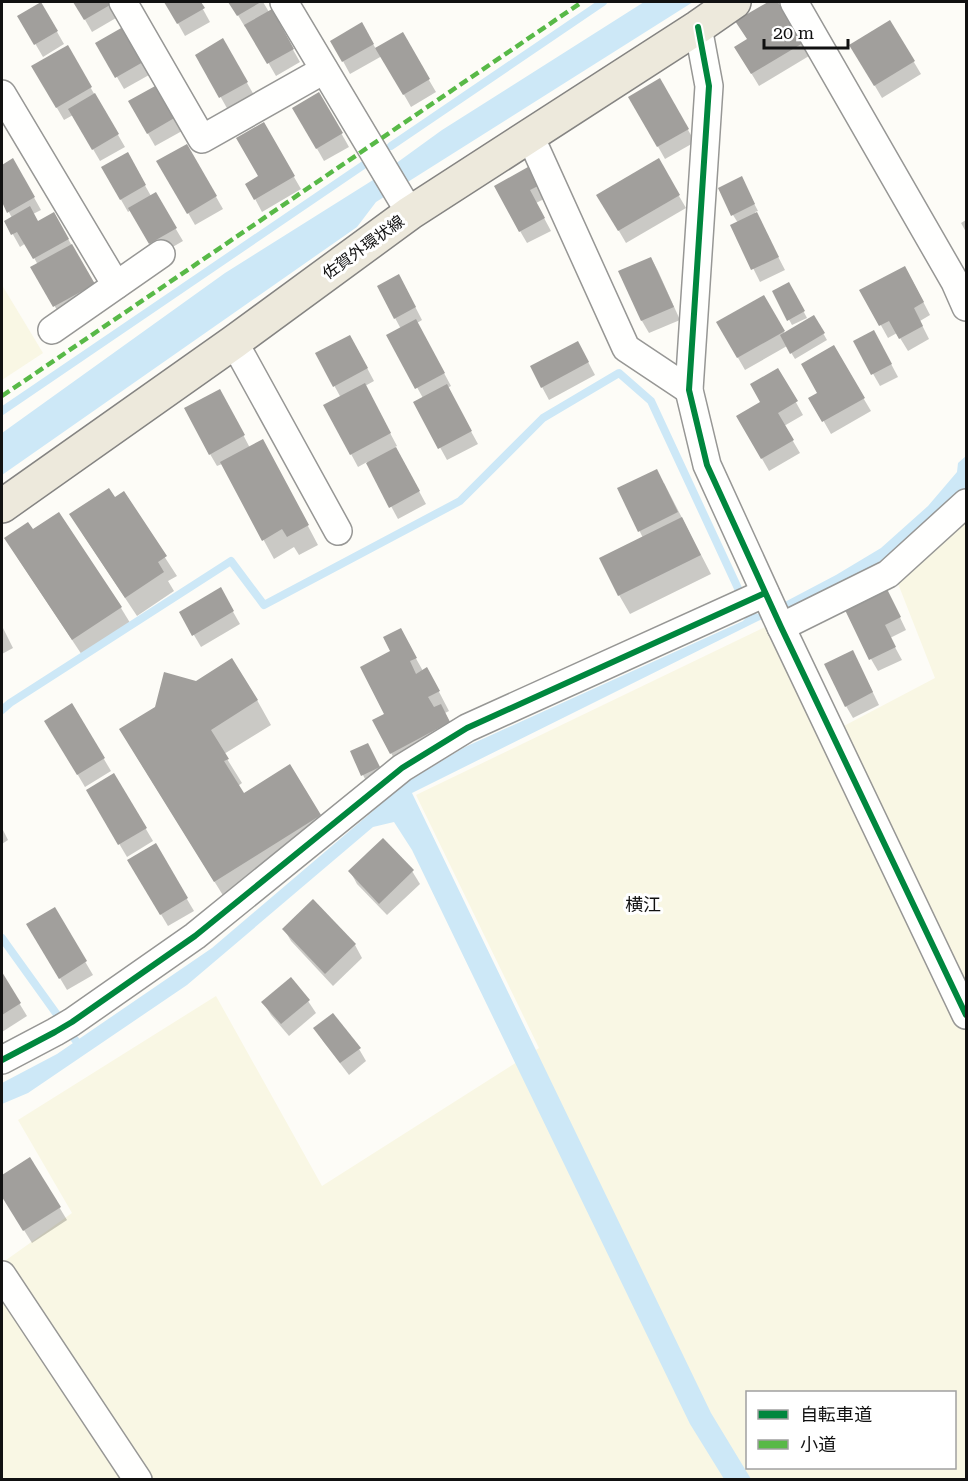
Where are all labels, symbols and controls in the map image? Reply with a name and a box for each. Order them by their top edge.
scale bar [764,12,848,50]
text: 20 m [773,22,814,43]
street label: 佐賀外環状線 [319,212,408,283]
district label: 横江 [625,894,661,915]
legend [746,1391,956,1469]
text: 自転車道 [800,1404,872,1425]
text: 小道 [800,1434,836,1455]

